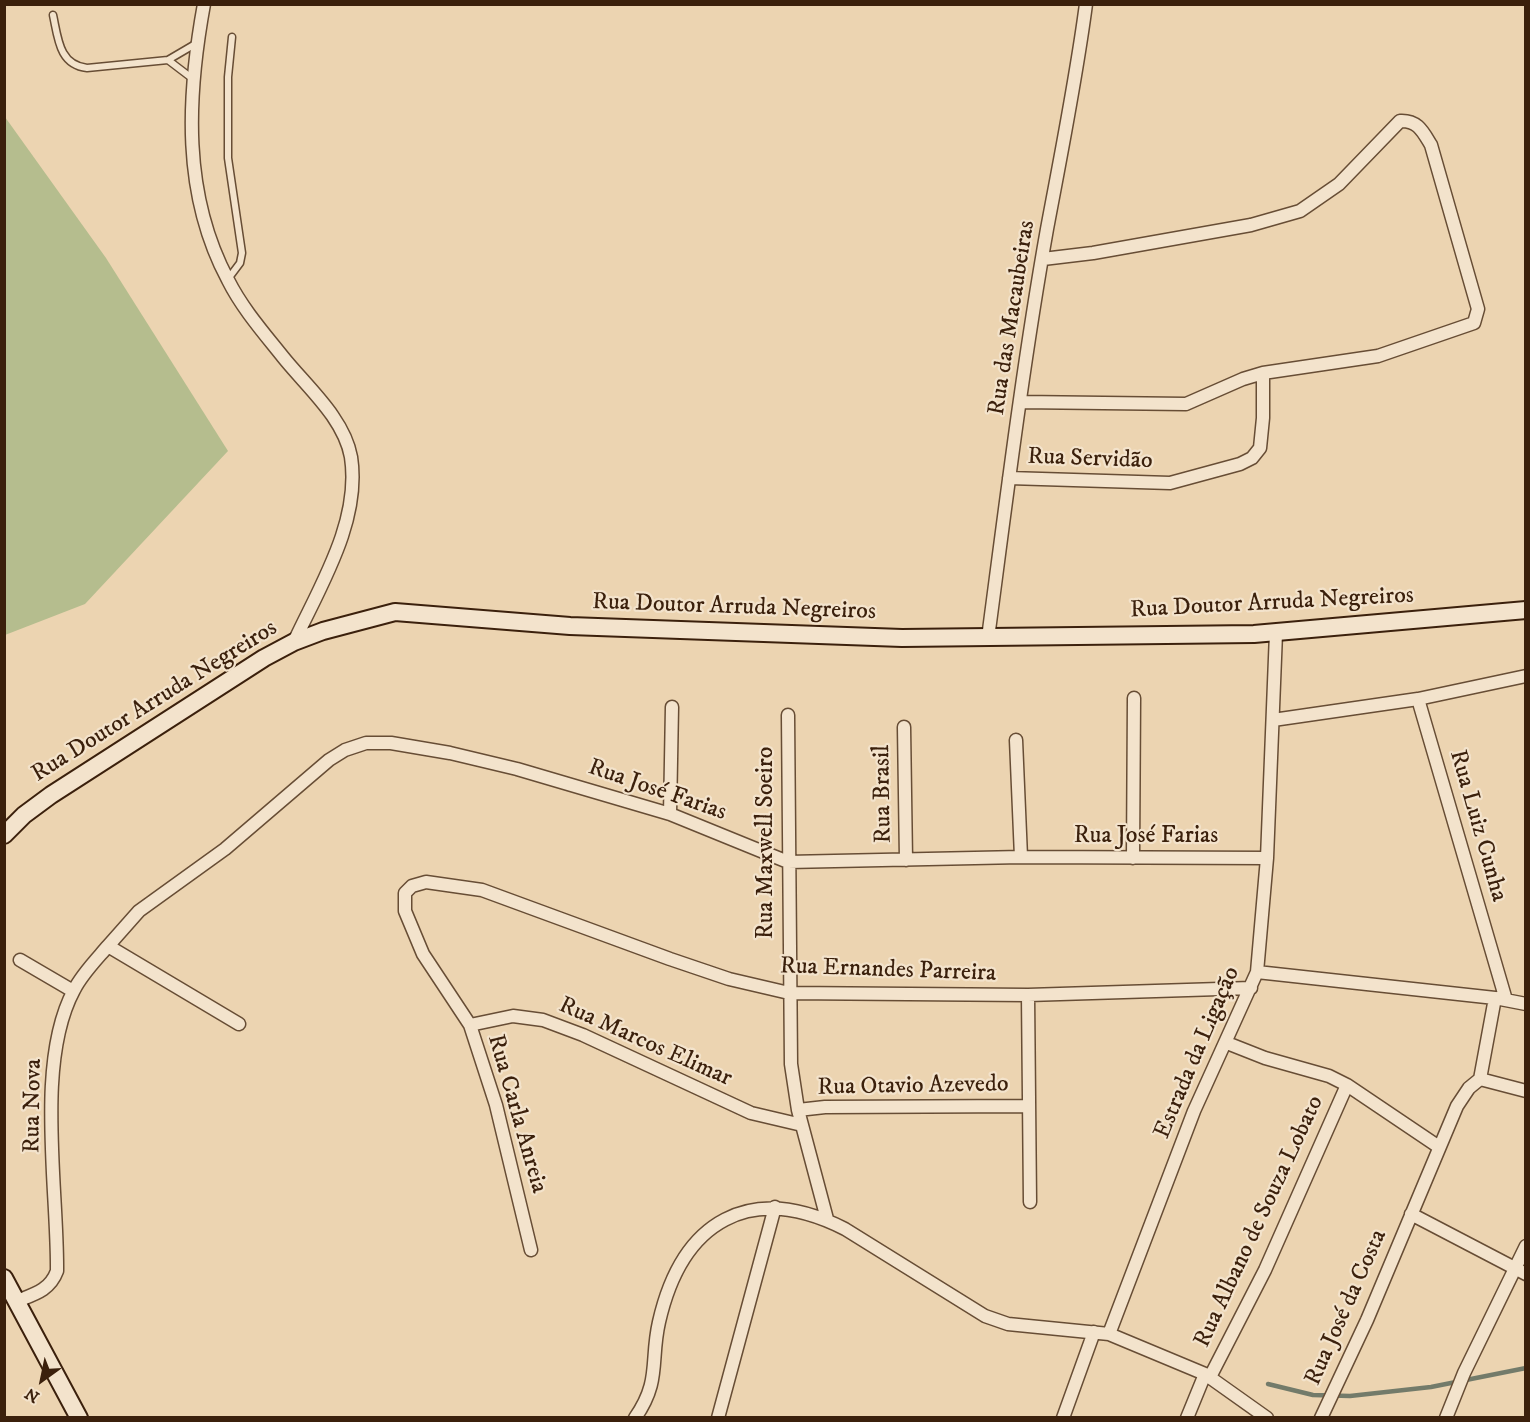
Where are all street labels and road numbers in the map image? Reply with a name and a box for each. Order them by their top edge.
street label: Rua das Macaubeiras [983,218,1043,418]
street label: Rua Servidão [1027,443,1153,477]
street label: Rua Doutor Arruda Negreiros [1129,582,1415,626]
street label: Rua Doutor Arruda Negreiros [592,589,876,627]
street label: Rua Doutor Arruda Negreiros [27,615,283,789]
street label: Rua Brasil [869,745,899,843]
street label: Rua Maxwell Soeiro [753,747,781,939]
street label: Rua Luiz Cunha [1442,747,1512,905]
street label: Rua José Farias [584,754,730,828]
street label: Rua José Farias [1074,823,1218,851]
street label: Rua Ernandes Parreira [779,953,997,989]
street label: Estrada da Ligação [1149,963,1247,1143]
street label: Rua Marcos Elimar [554,992,736,1094]
street label: Rua Carla Anreia [480,1031,552,1197]
street label: Rua Nova [19,1058,49,1154]
street label: Rua Otavio Azevedo [817,1071,1009,1103]
street label: Rua Albano de Souza Lobato [1189,1092,1331,1352]
street label: Rua José da Costa [1300,1226,1394,1390]

